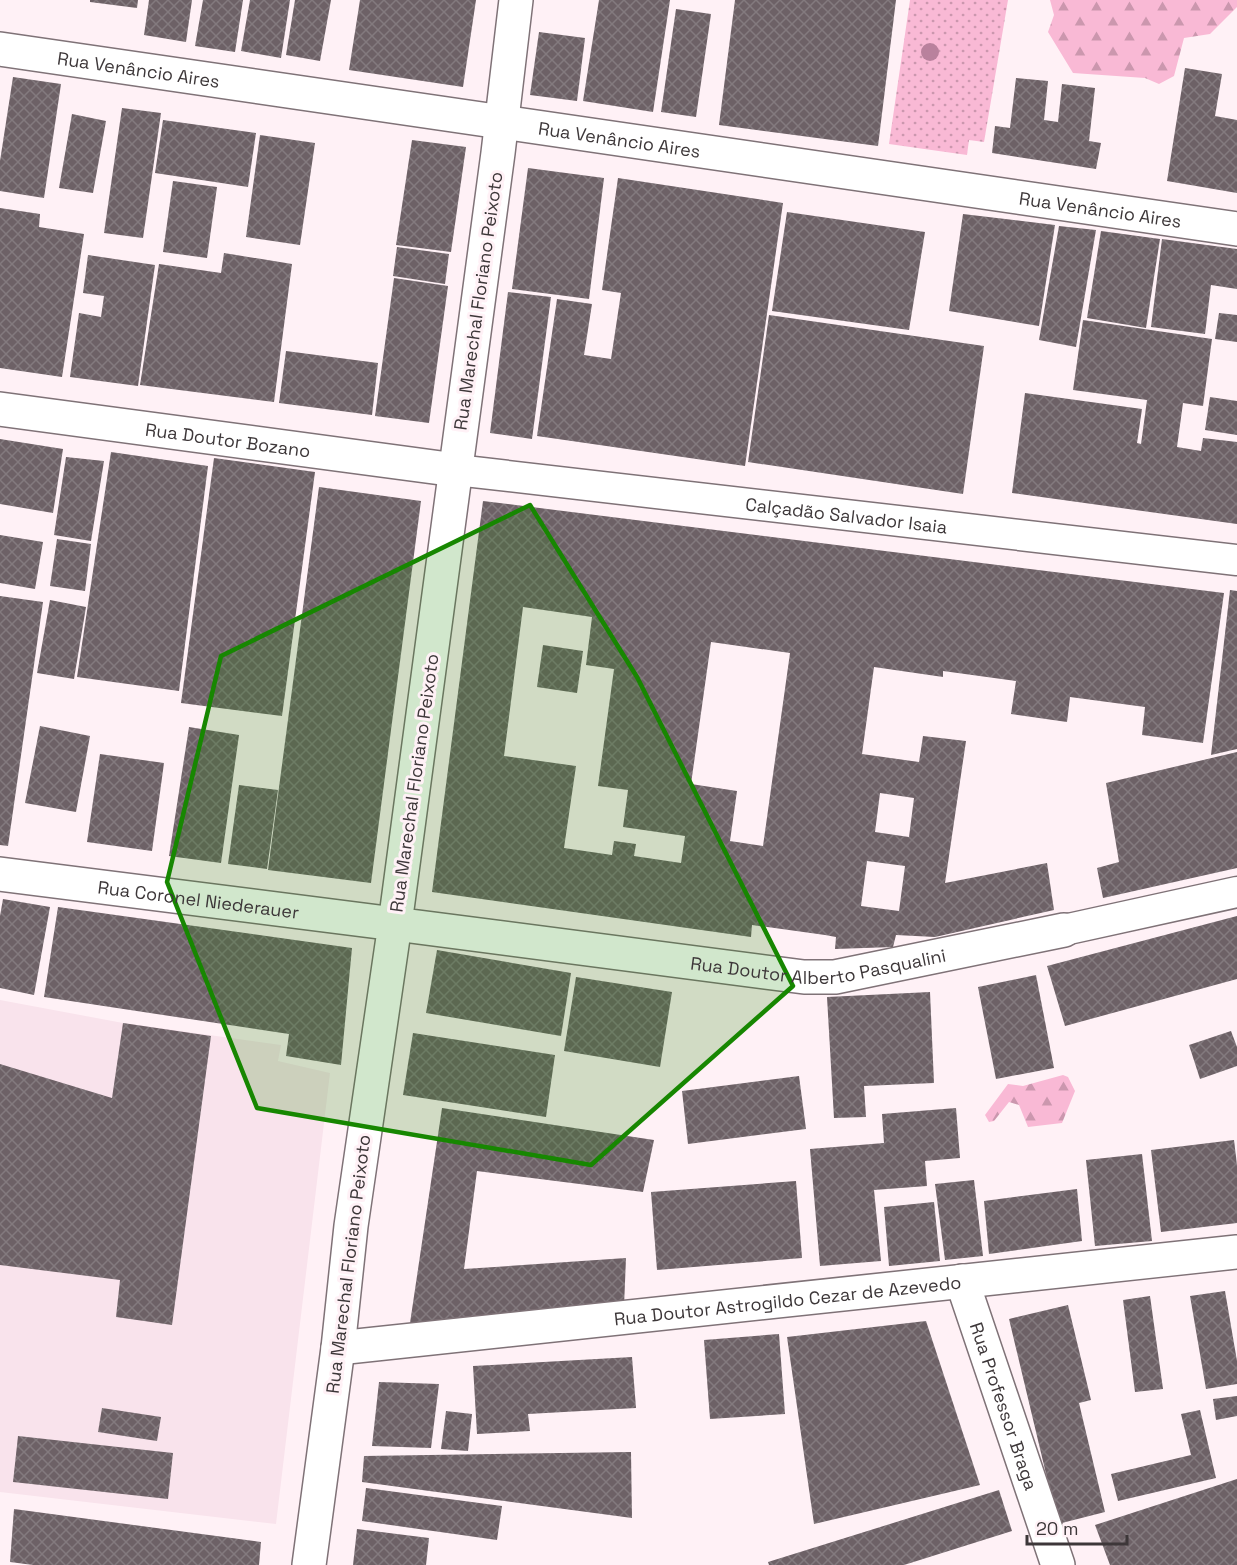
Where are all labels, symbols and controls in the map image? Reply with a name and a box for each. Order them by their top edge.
street label: Rua Venâncio Aires [56,46,221,92]
street label: Rua Venâncio Aires [537,116,702,162]
street label: Rua Marechal Floriano Peixoto [448,170,508,432]
street label: Rua Venâncio Aires [1018,186,1183,232]
street label: Rua Doutor Bozano [144,417,312,462]
street label: Calçadão Salvador Isaia [744,492,949,538]
street label: Rua Marechal Floriano Peixoto [384,652,444,914]
street label: Rua Coronel Niederauer [96,875,301,923]
street label: Rua Doutor Alberto Pasqualini [689,943,948,989]
street label: Rua Marechal Floriano Peixoto [321,1133,375,1395]
street label: Rua Doutor Astrogildo Cezar de Azevedo [613,1270,962,1330]
street label: Rua Professor Braga [965,1319,1043,1493]
scale bar [1027,1508,1128,1546]
text: 20 m [1036,1517,1079,1540]

